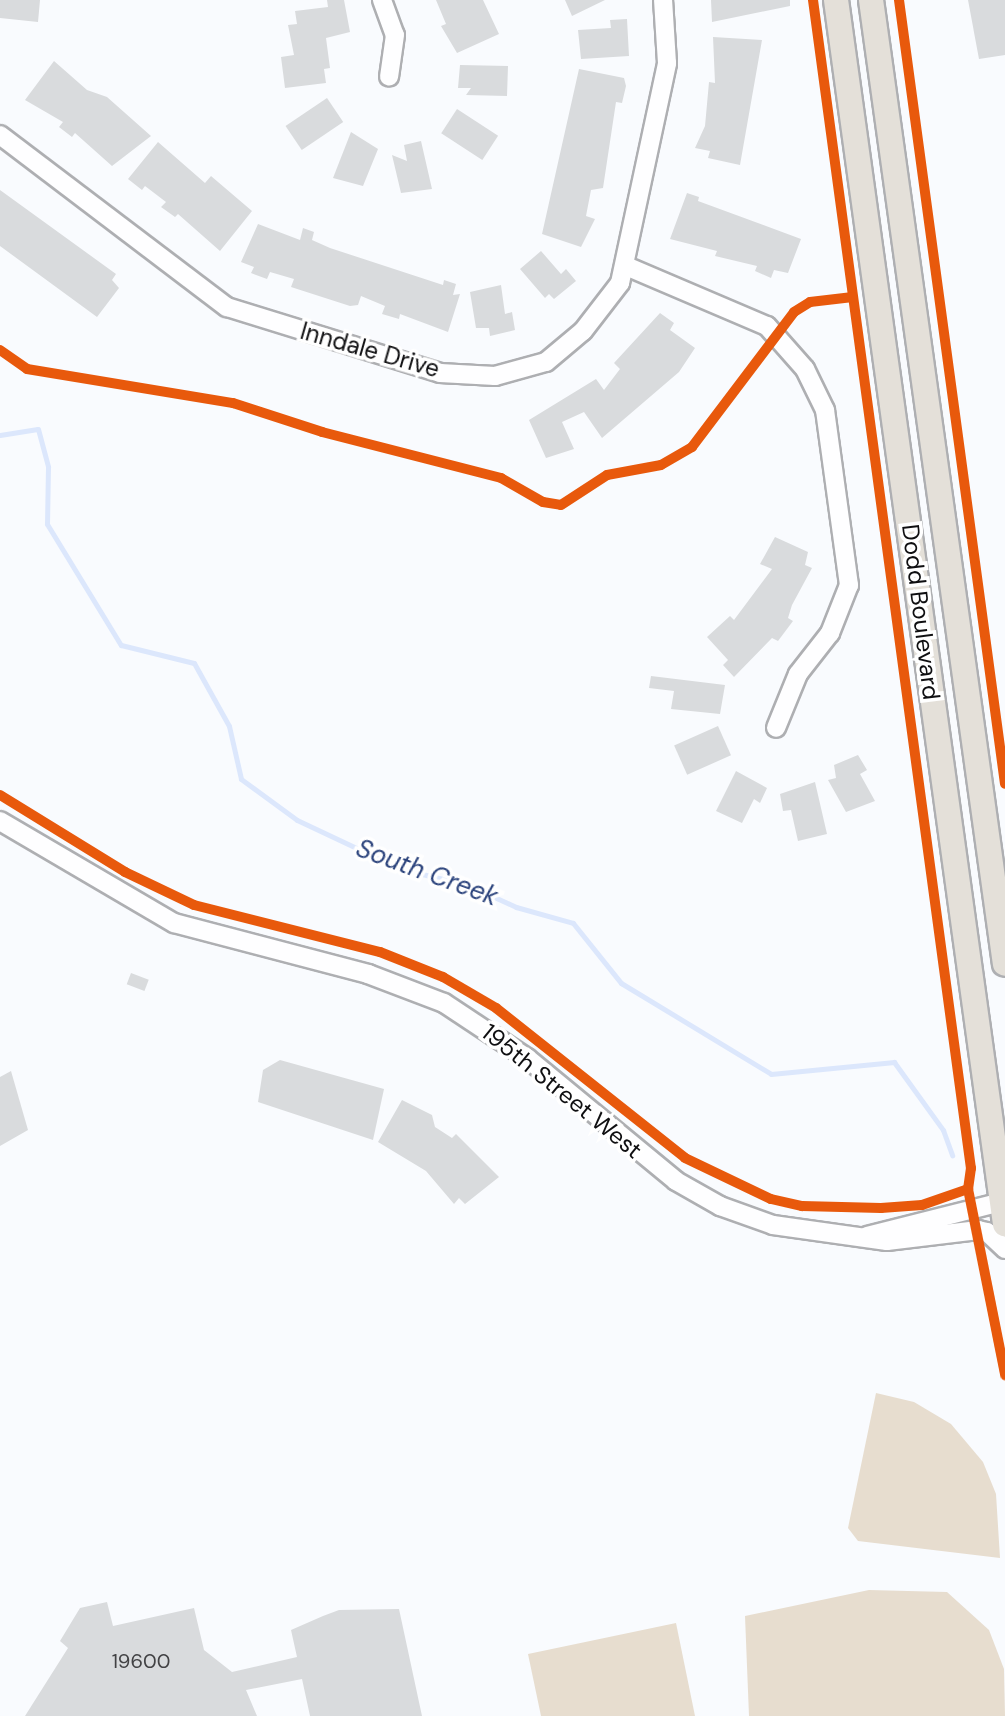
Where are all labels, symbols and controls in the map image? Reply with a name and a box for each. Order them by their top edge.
street label: Inndale Drive [297,316,443,384]
street label: Dodd Boulevard [896,523,946,701]
water label: South Creek [352,833,502,913]
street label: 195th Street West [476,1018,648,1164]
house number: 19600 [112,1649,170,1673]

